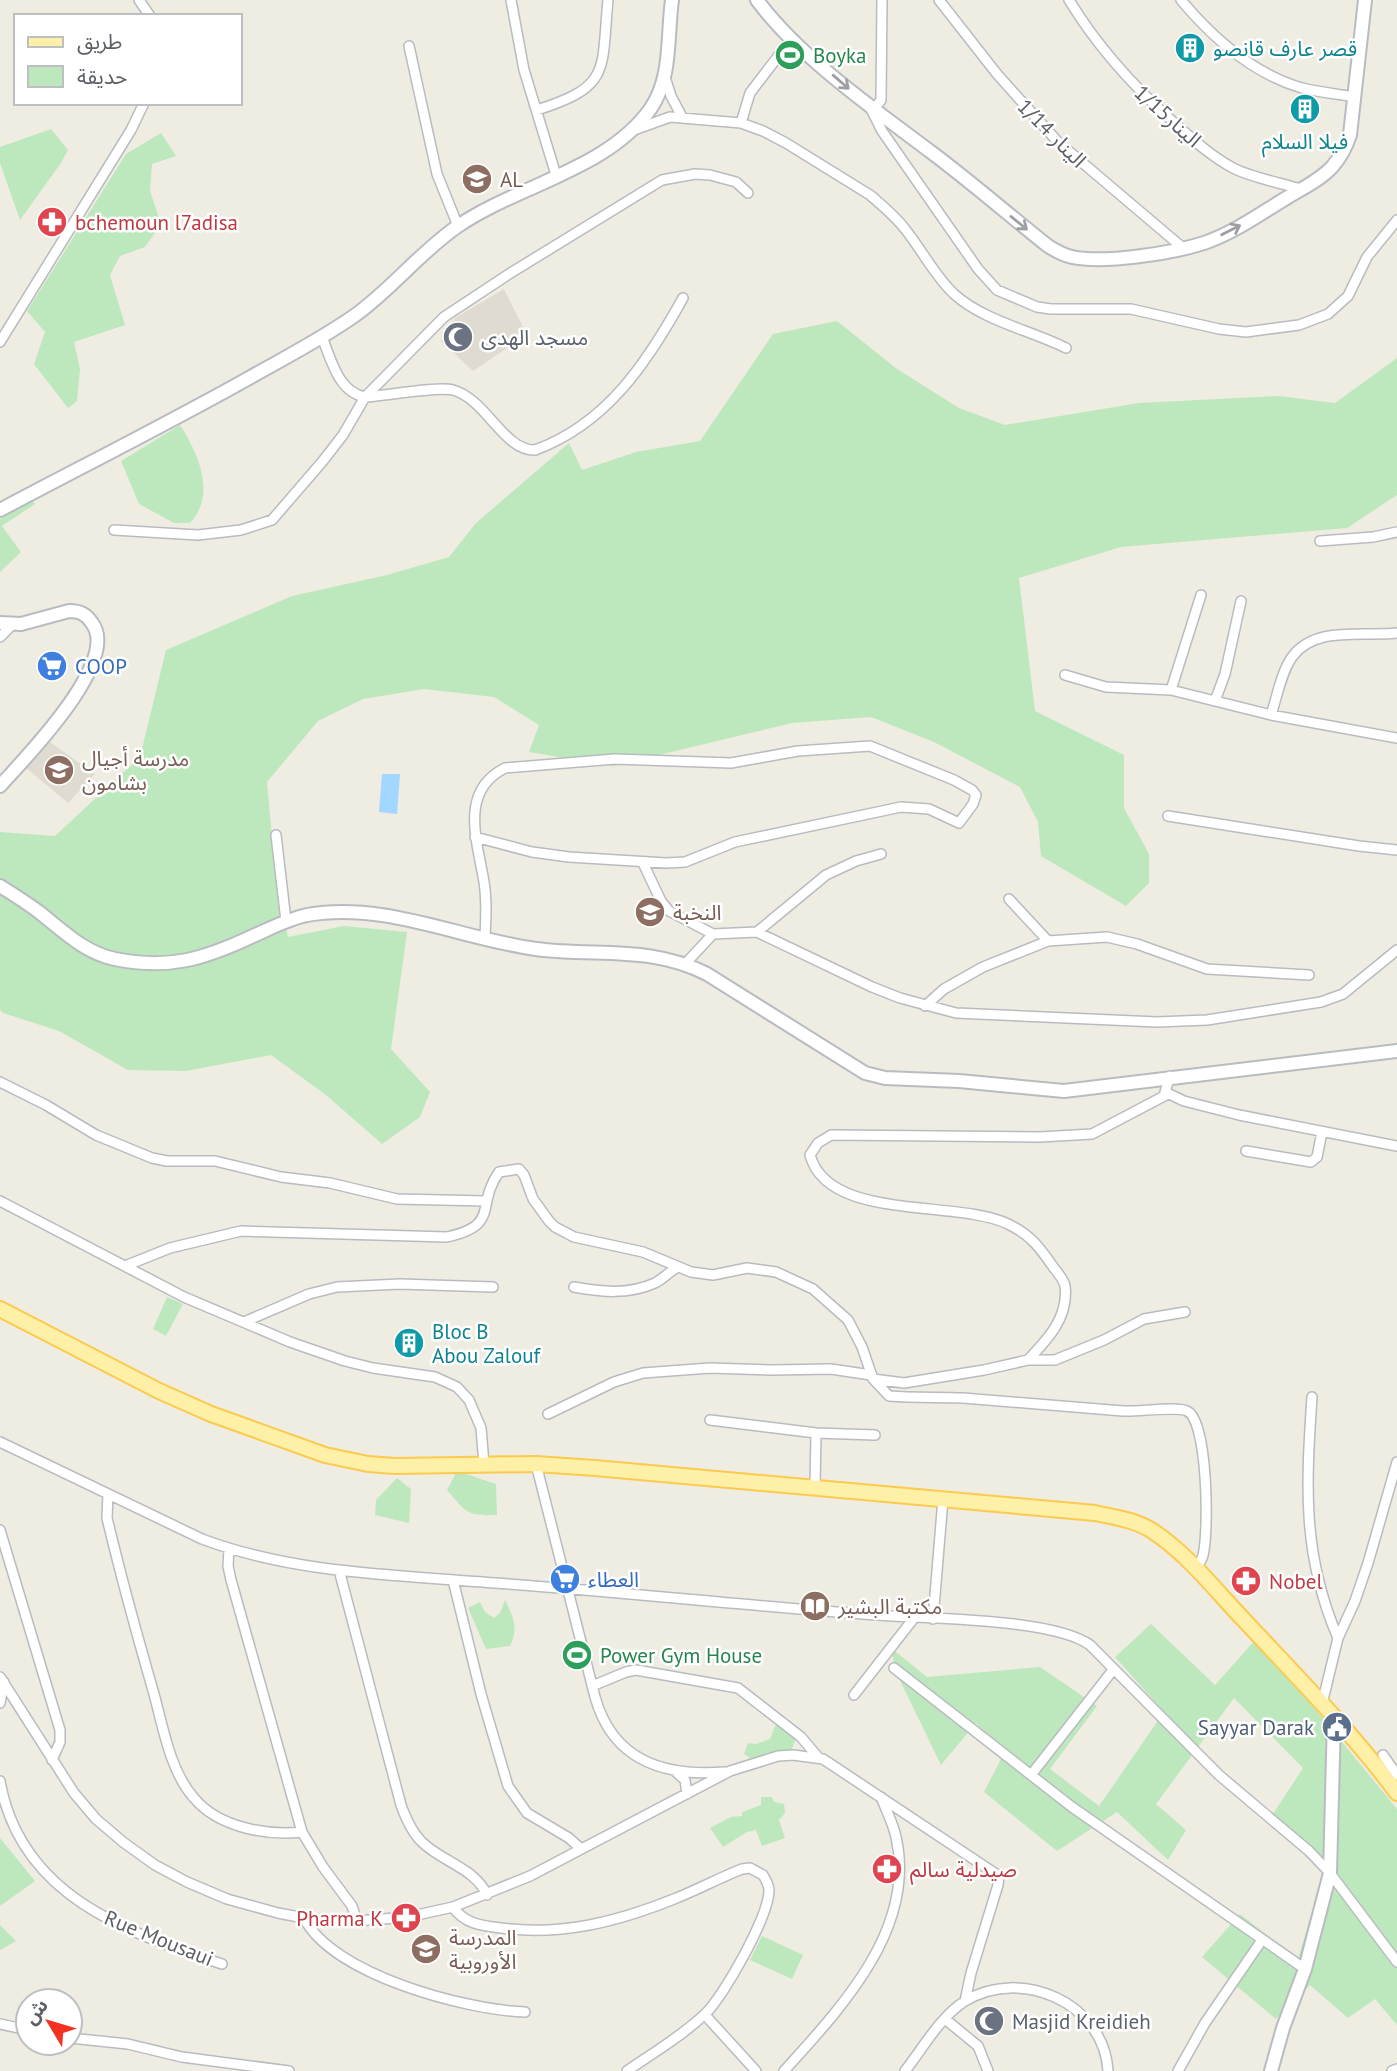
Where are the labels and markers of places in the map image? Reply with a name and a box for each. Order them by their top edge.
building icon: قصر عارف قانصو [1173,31,1207,65]
place label: قصر عارف قانصو [1213,35,1357,62]
sports icon: Boyka [773,38,807,72]
place label: Boyka [813,42,867,69]
building icon: فيلا السلام [1288,92,1322,126]
place label: فيلا السلام [1262,128,1348,158]
school or university icon: AL [460,162,494,196]
place label: AL [500,166,523,193]
pharmacy icon: bchemoun l7adisa [35,205,69,239]
place label: bchemoun l7adisa [75,209,238,236]
mosque icon: مسجد الهدى [441,320,475,354]
place label: مسجد الهدى [481,324,588,351]
supermarket icon: COOP [35,649,69,683]
place label: COOP [75,653,127,680]
place label: مدرسة أجيال بشامون [82,745,189,796]
school or university icon: مدرسة أجيال بشامون [42,753,76,787]
school or university icon: النخبة [633,895,667,929]
place label: النخبة [673,899,721,926]
place label: Bloc B Abou Zalouf [432,1318,541,1369]
building icon: Bloc B Abou Zalouf [392,1326,426,1360]
supermarket icon: العطاء [548,1562,582,1596]
pharmacy icon: Nobel [1229,1564,1263,1598]
place label: العطاء [588,1566,639,1593]
place label: Nobel [1269,1568,1323,1595]
library icon: مكتبة البشير [798,1589,832,1623]
place label: مكتبة البشير [837,1593,942,1620]
sports icon: Power Gym House [560,1638,594,1672]
place label: Power Gym House [600,1642,762,1669]
public building icon: Sayyar Darak [1320,1710,1354,1744]
place label: Sayyar Darak [1198,1714,1314,1741]
pharmacy icon: صيدلية سالم [870,1852,904,1886]
place label: صيدلية سالم [910,1856,1017,1885]
pharmacy icon: Pharma K [389,1901,423,1935]
place label: Pharma K [296,1905,383,1932]
place label: المدرسة الأوروبية [449,1924,517,1975]
school or university icon: المدرسة الأوروبية [409,1932,443,1966]
mosque icon: Masjid Kreidieh [972,2004,1006,2038]
place label: Masjid Kreidieh [1012,2008,1151,2035]

